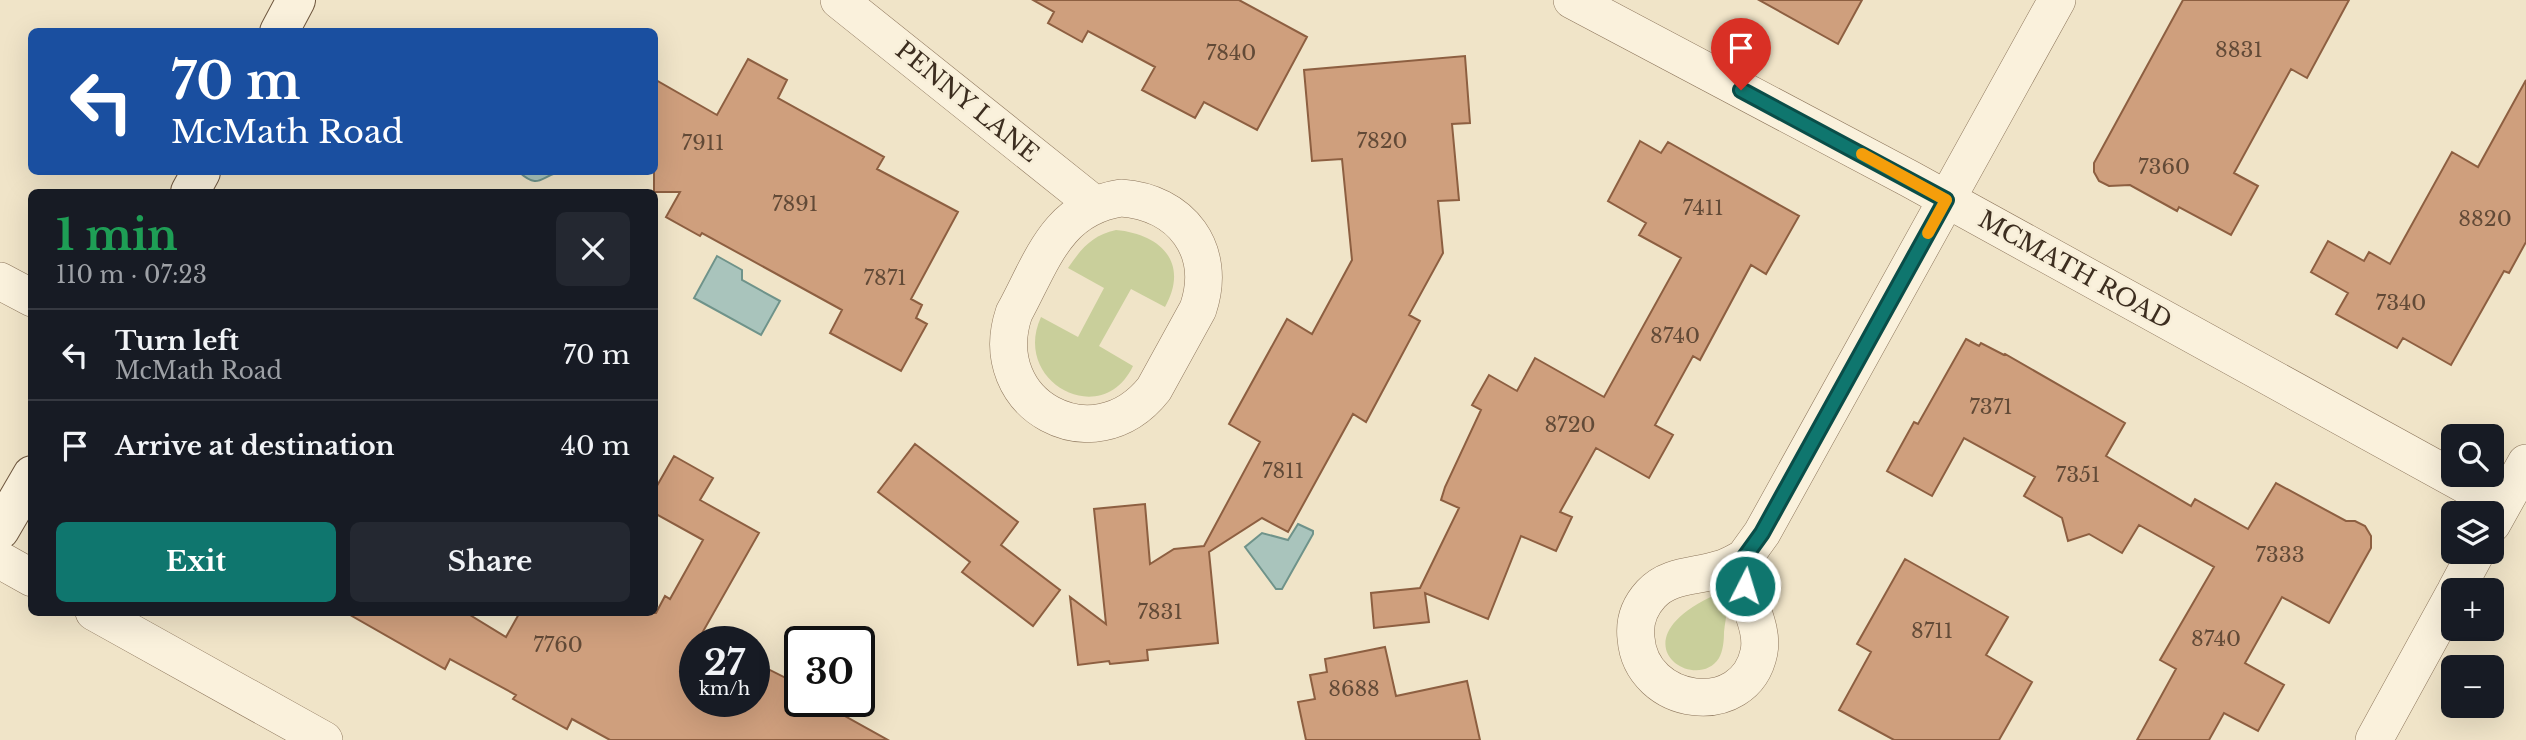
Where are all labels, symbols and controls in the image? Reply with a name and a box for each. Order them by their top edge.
pin [1711,18,1771,90]
icon: arrive [1722,29,1760,67]
street label: PENNY LANE [890,35,1045,168]
house number: 8831 [2215,37,2263,63]
house number: 7840 [1206,40,1256,66]
text: 70 m [171,51,301,112]
icon: left [56,56,147,147]
text: McMath Road [171,112,403,152]
house number: 7820 [1356,128,1408,154]
house number: 7911 [682,130,724,156]
house number: 7360 [2138,154,2190,180]
house number: 7891 [772,191,818,217]
house number: 7411 [1682,195,1724,221]
street label: MCMATH ROAD [1973,204,2177,335]
house number: 8820 [2458,206,2512,232]
text: 1 min [56,209,178,261]
button: close [556,212,630,286]
text: 110 m · 07:23 [56,261,207,289]
house number: 7871 [863,265,907,291]
house number: 7340 [2376,290,2426,316]
house number: 8740 [1650,323,1700,349]
text: Turn left [115,325,239,357]
icon: left [56,336,94,374]
text: 70 m [563,339,630,371]
text: McMath Road [115,357,282,385]
house number: 7371 [1969,394,2013,420]
house number: 8720 [1544,412,1596,438]
map controls [2441,424,2504,718]
button: search [2441,424,2504,487]
icon: arrive [56,427,94,465]
text: Arrive at destination [115,430,395,462]
text: 40 m [561,430,630,462]
house number: 7811 [1262,458,1304,484]
house number: 7351 [2056,462,2100,488]
button: layers [2441,501,2504,564]
button: Exit [56,522,336,602]
button: Share [350,522,630,602]
house number: 7333 [2255,542,2305,568]
position arrow [1708,549,1782,623]
button: + [2441,578,2504,641]
house number: 7831 [1137,599,1183,625]
house number: 8711 [1911,618,1953,644]
speed limit sign: 30 [784,626,875,717]
house number: 8740 [2191,626,2241,652]
house number: 7760 [533,632,583,658]
text: 27 [704,641,745,684]
button: − [2441,655,2504,718]
house number: 8688 [1328,676,1380,702]
text: km/h [699,678,750,700]

